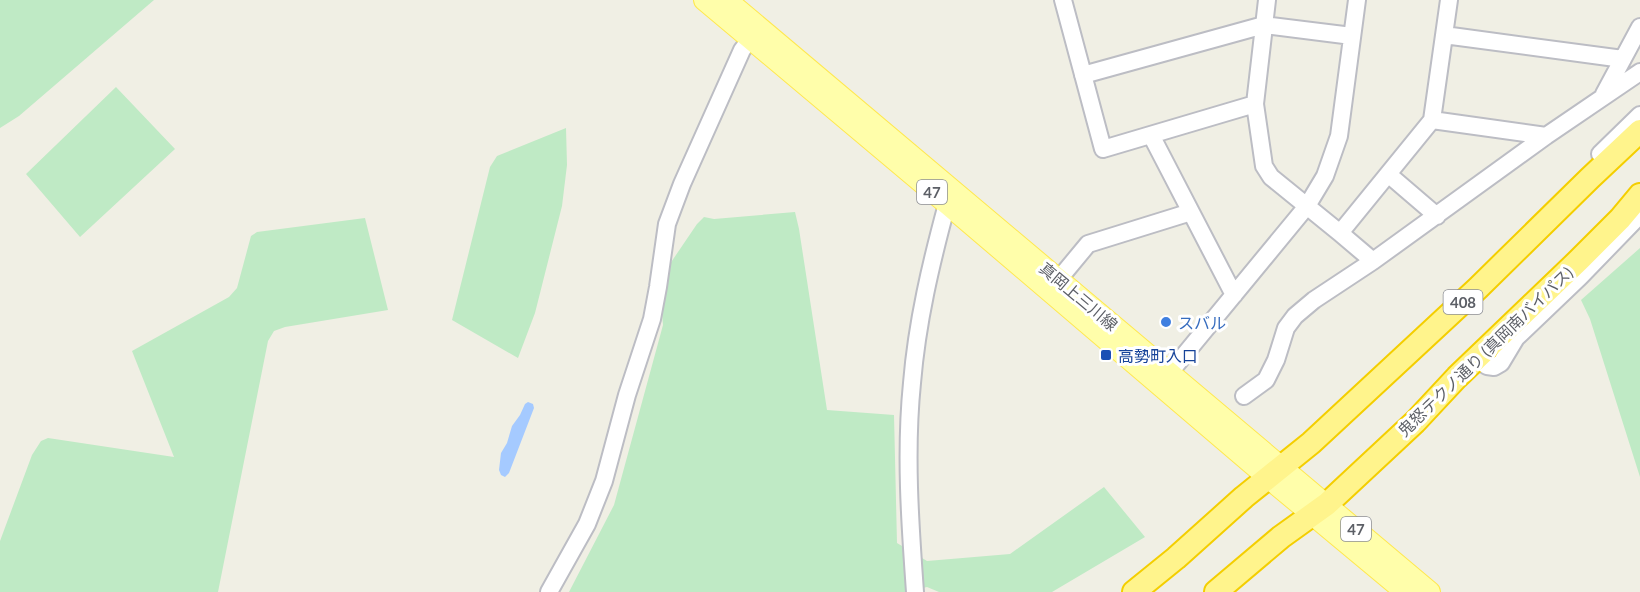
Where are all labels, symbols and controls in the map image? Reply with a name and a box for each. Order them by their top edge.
road number: 47 [917,180,947,204]
street label: 真岡上三川線 [1036,258,1122,334]
street label: 鬼怒テクノ通り (真岡南バイパス) [1394,262,1576,440]
road number: 408 [1444,290,1482,314]
place label: スバル [1178,313,1226,332]
marker: スバル [1159,315,1173,329]
place label: 高勢町入口 [1118,346,1198,365]
marker: 高勢町入口 [1099,348,1113,362]
road number: 47 [1341,517,1371,541]

